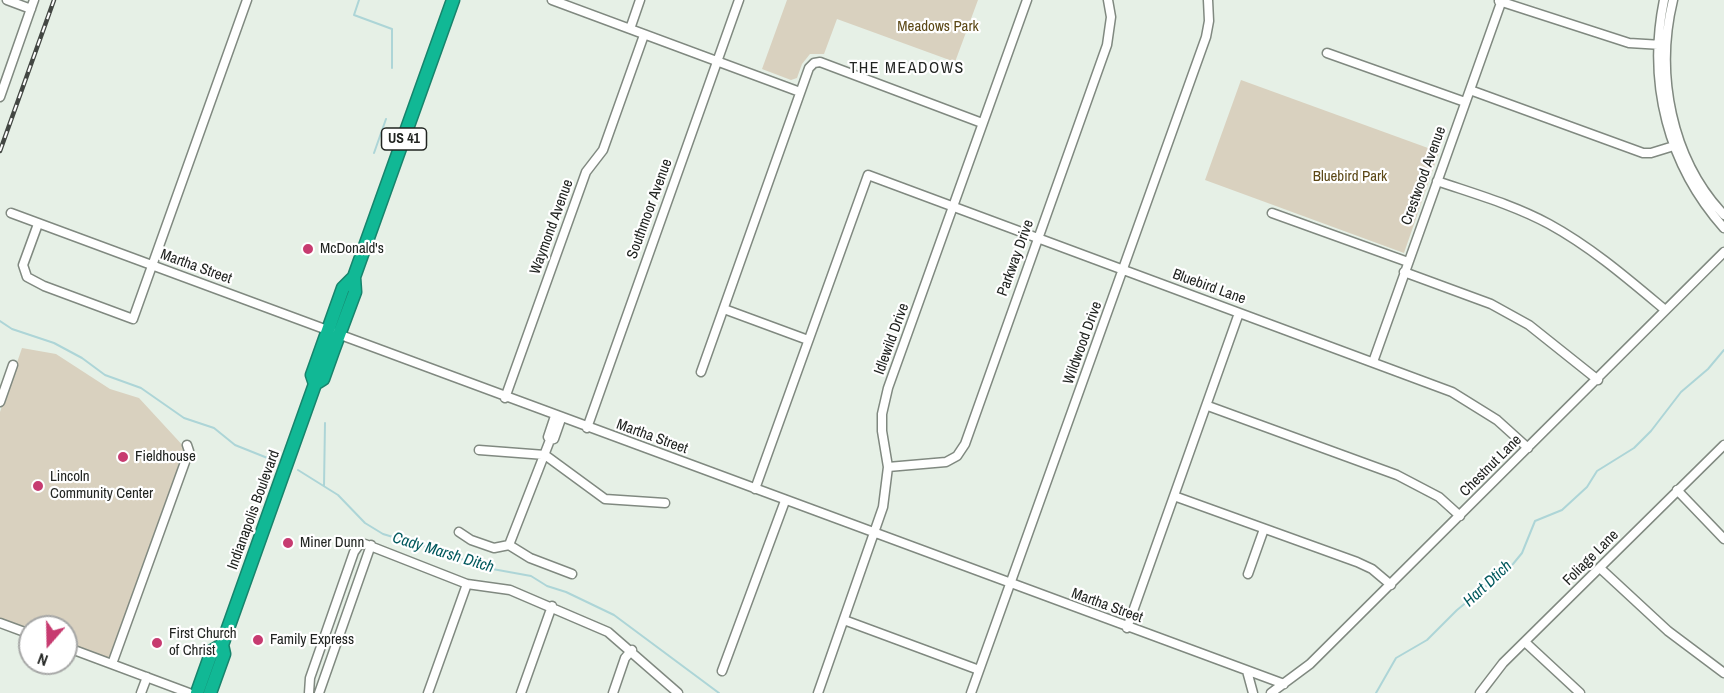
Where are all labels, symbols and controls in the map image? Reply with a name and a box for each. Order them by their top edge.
park label: Meadows Park [897,18,979,36]
district label: THE MEADOWS [849,59,965,79]
street label: Crestwood Avenue [1398,124,1450,228]
road number: US 41 [382,128,426,150]
street label: Southmoor Avenue [624,157,676,261]
park label: Bluebird Park [1313,168,1387,186]
street label: Waymond Avenue [526,177,578,277]
street label: Parkway Drive [994,217,1038,299]
place label: McDonald's [320,240,384,258]
marker: McDonald's [301,242,315,256]
street label: Martha Street [158,246,234,288]
street label: Bluebird Lane [1170,265,1248,309]
street label: Wildwood Drive [1060,299,1106,387]
street label: Idlewild Drive [871,301,913,377]
street label: Martha Street [614,416,690,458]
street label: Chestnut Lane [1456,431,1526,501]
place label: Fieldhouse [135,448,196,466]
street label: Indianapolis Boulevard [224,448,284,572]
marker: Fieldhouse [116,450,130,464]
place label: Lincoln Community Center [50,468,153,503]
marker: Lincoln Community Center [31,479,45,493]
street label: Foliage Lane [1559,526,1623,590]
water label: Cady Marsh Ditch [390,528,496,578]
place label: Miner Dunn [300,534,364,552]
marker: Miner Dunn [281,536,295,550]
water label: Hart Dtich [1460,557,1516,611]
street label: Martha Street [1069,585,1145,627]
north arrow [18,615,78,675]
place label: First Church of Christ [169,625,237,660]
place label: Family Express [270,631,354,649]
marker: Family Express [251,633,265,647]
marker: First Church of Christ [150,636,164,650]
text: N [34,648,51,672]

